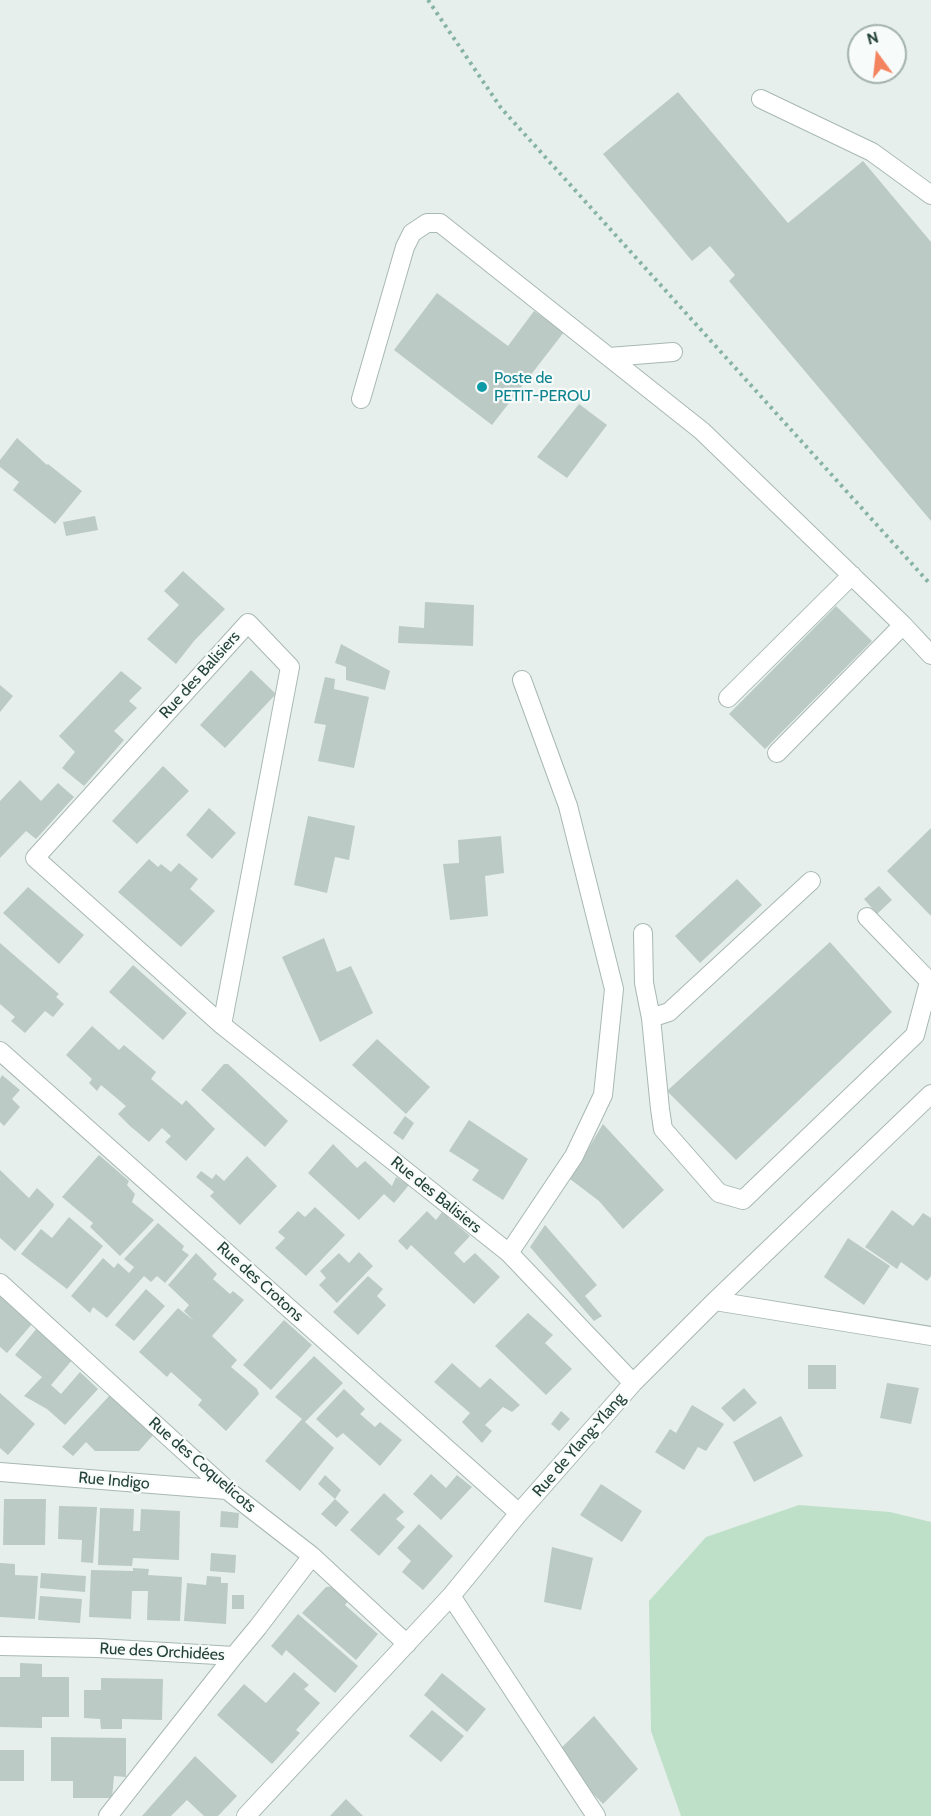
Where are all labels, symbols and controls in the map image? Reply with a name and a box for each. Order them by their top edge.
north arrow [847,24,907,84]
text: N [865,27,881,49]
place label: Poste de PETIT-PEROU [494,368,591,406]
marker: Poste de PETIT-PEROU [475,380,489,394]
street label: Rue des Balisiers [156,627,244,723]
street label: Rue des Balisiers [387,1153,485,1237]
street label: Rue des Crotons [213,1238,307,1326]
street label: Rue de Ylang-Ylang [529,1389,629,1501]
street label: Rue des Coquelicots [144,1413,260,1517]
street label: Rue Indigo [78,1468,150,1494]
street label: Rue des Orchidées [99,1639,225,1665]

